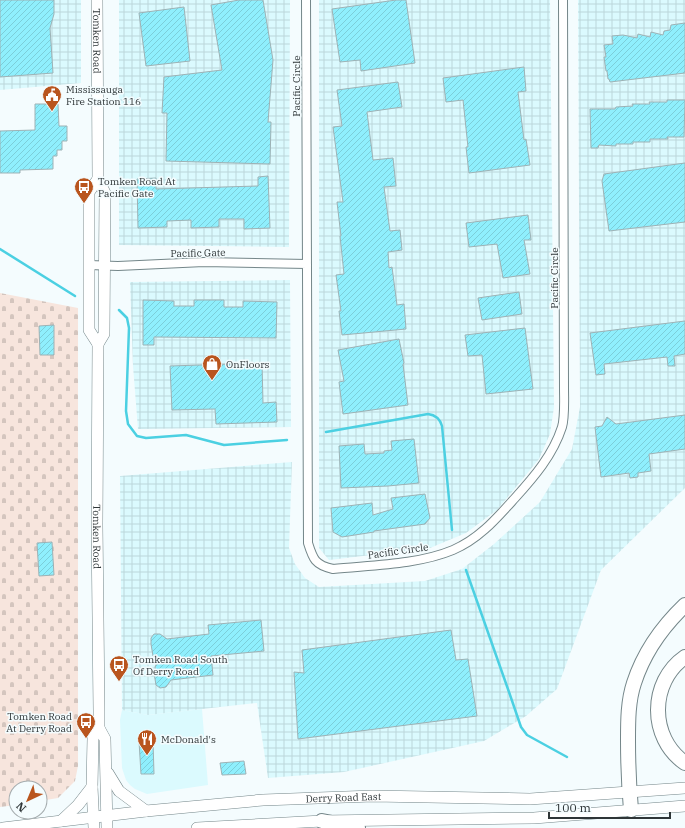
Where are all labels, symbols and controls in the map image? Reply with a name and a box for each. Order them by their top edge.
street label: Tomken Road [91,8,104,74]
street label: Pacific Circle [290,55,303,117]
place label: Mississauga Fire Station 116 [66,83,141,108]
public building icon: Mississauga Fire Station 116 [41,84,63,112]
place label: Tomken Road At Pacific Gate [98,175,176,200]
bus stop icon: Tomken Road At Pacific Gate [73,176,95,204]
street label: Pacific Gate [170,246,226,260]
street label: Pacific Circle [548,247,561,309]
shop icon: OnFloors [201,353,223,381]
place label: OnFloors [226,358,270,371]
street label: Tomken Road [90,504,104,569]
street label: Pacific Circle [367,540,429,562]
place label: Tomken Road South Of Derry Road [133,653,228,678]
bus stop icon: Tomken Road South Of Derry Road [108,654,130,682]
place label: Tomken Road At Derry Road [6,710,72,735]
bus stop icon: Tomken Road At Derry Road [75,711,97,739]
restaurant icon: McDonald's [136,728,158,756]
place label: McDonald's [161,733,216,746]
north arrow [8,780,48,820]
street label: Derry Road East [305,789,382,805]
scale bar [549,794,670,820]
text: N [13,799,29,815]
text: 100 m [555,800,591,815]

